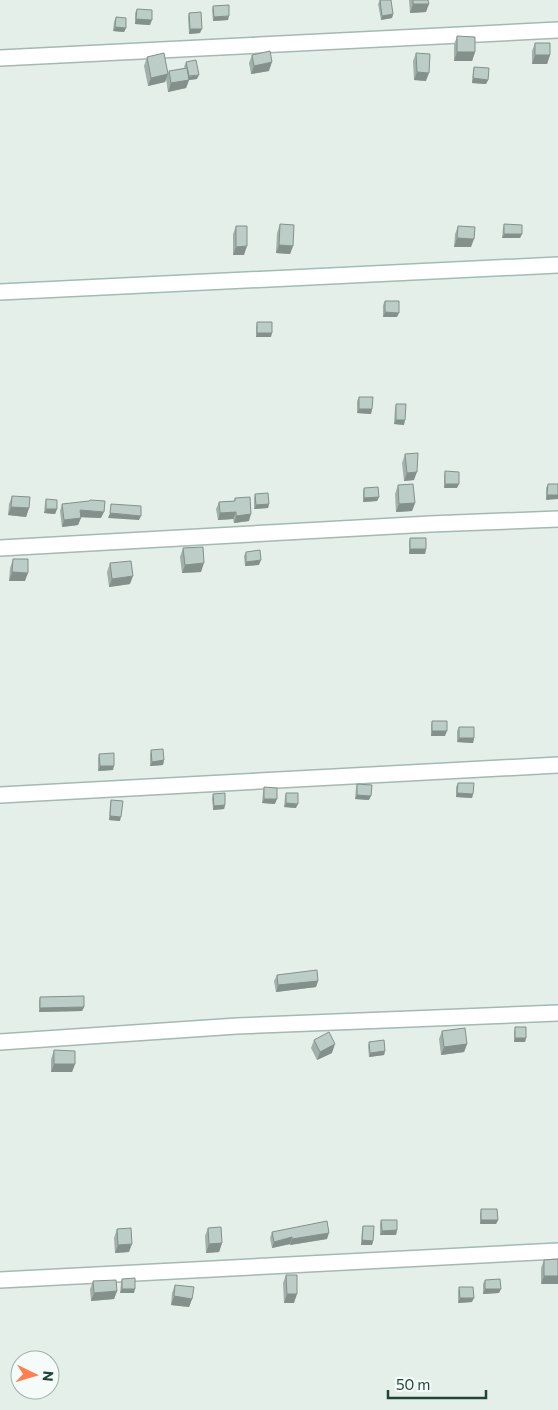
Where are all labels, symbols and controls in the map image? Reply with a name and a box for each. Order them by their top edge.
north arrow [10,1350,60,1400]
scale bar [388,1368,486,1400]
text: N [40,1370,57,1382]
text: 50 m [396,1375,430,1393]

